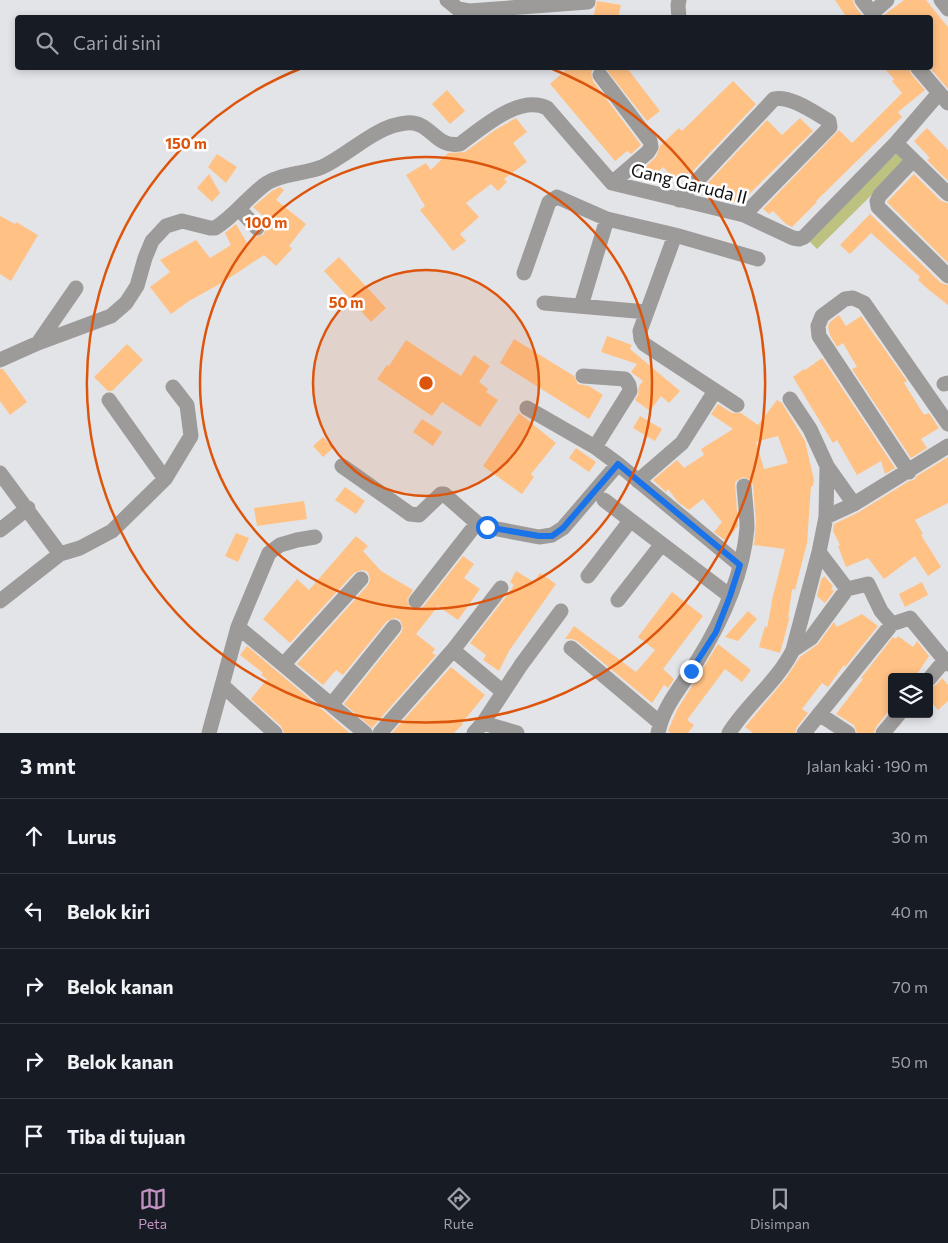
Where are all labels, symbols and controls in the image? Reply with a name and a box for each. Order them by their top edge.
search box [15,15,933,70]
icon: search [33,29,61,57]
text: Cari di sini [73,31,161,54]
text: 150 m [165,134,207,152]
street label: Gang Garuda II [629,158,750,208]
text: 100 m [245,213,287,231]
text: 50 m [329,293,363,311]
centre of rings [417,374,435,392]
route start [476,516,499,539]
route end [680,660,703,683]
map controls [888,673,933,718]
button: layers [888,673,933,718]
text: 3 mnt [20,753,76,778]
text: Jalan kaki · 190 m [807,756,928,775]
icon: ahead [20,822,48,850]
text: Lurus [67,825,116,848]
text: 30 m [891,827,928,846]
icon: left [20,897,48,925]
text: Belok kiri [67,900,150,923]
text: 40 m [891,902,928,921]
icon: right [20,972,48,1000]
text: Belok kanan [67,975,174,998]
text: 70 m [892,977,928,996]
icon: right [20,1047,48,1075]
text: Belok kanan [67,1050,174,1073]
text: 50 m [891,1052,928,1071]
icon: arrive [20,1122,48,1150]
text: Tiba di tujuan [67,1125,185,1148]
tab: Peta [138,1185,167,1232]
tab: Rute [444,1185,474,1232]
tab: Disimpan [750,1185,810,1232]

